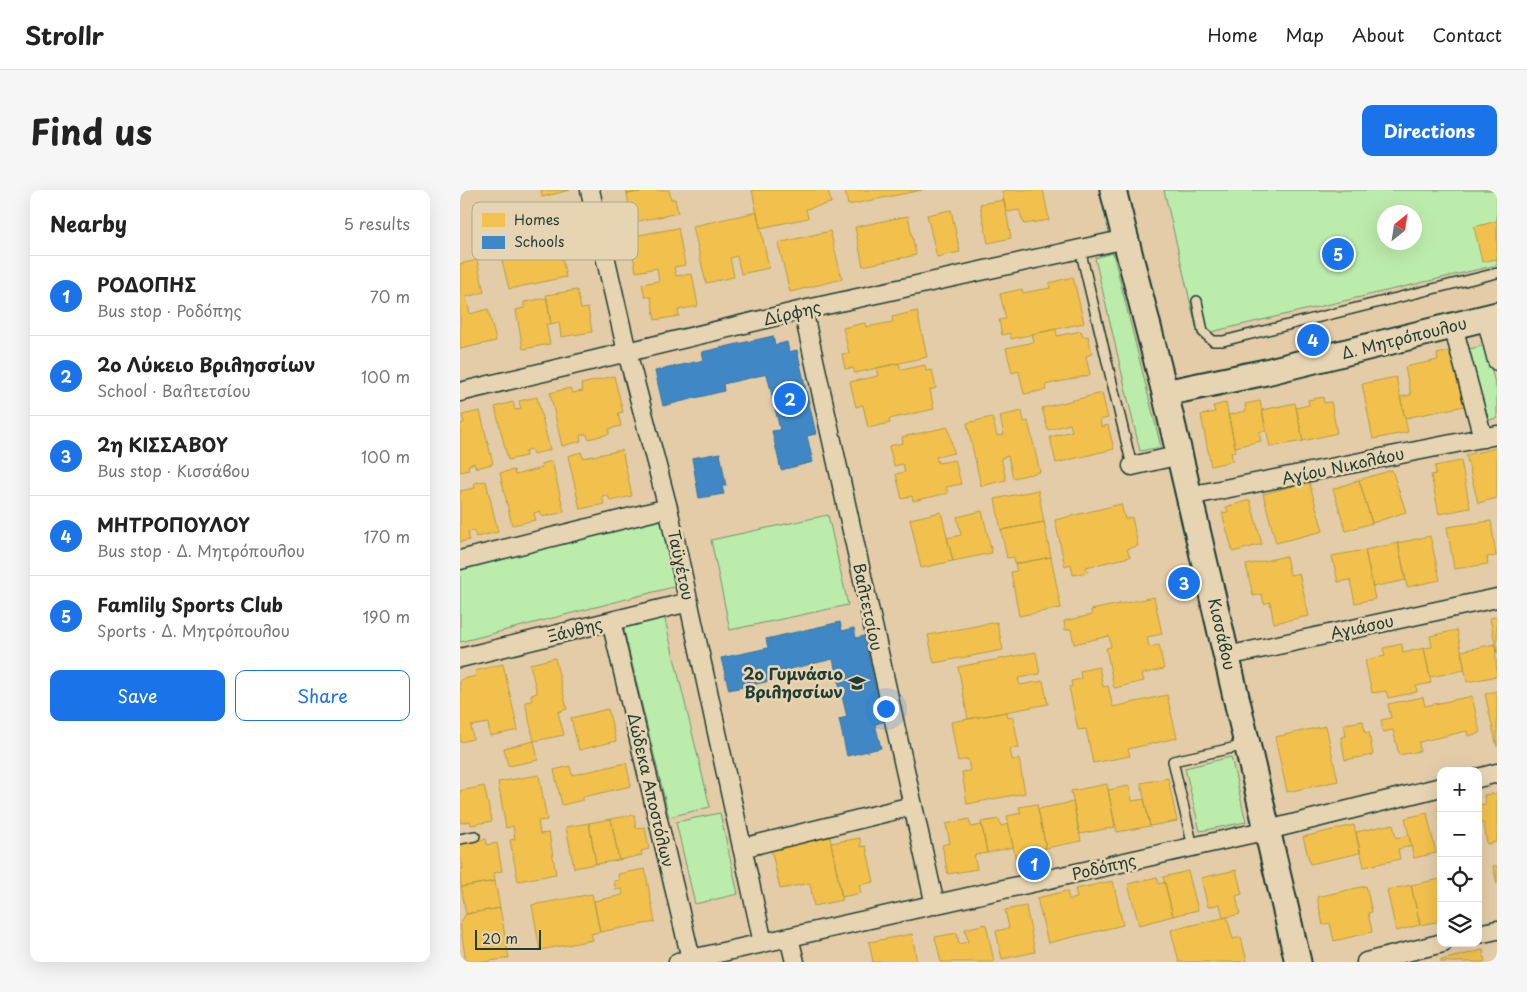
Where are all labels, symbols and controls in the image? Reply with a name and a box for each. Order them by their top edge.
text: Strollr [25,17,104,53]
text: Home [1207,21,1257,48]
text: Map [1285,21,1324,48]
text: About [1352,21,1404,48]
text: Contact [1432,21,1502,48]
text: Find us [30,104,152,157]
button: Directions [1362,105,1497,156]
legend [472,202,638,260]
north arrow [1377,205,1422,250]
text: Nearby [50,207,127,239]
text: Homes [514,209,560,230]
text: 5 results [343,211,410,235]
text: Schools [514,231,564,252]
pin: 5 [1322,235,1354,273]
text: ΡΟΔΟΠΗΣ [97,270,196,298]
text: 1 [62,284,70,308]
text: 70 m [370,284,410,308]
street label: Δίρφης [760,294,823,330]
text: Bus stop · Ροδόπης [97,298,242,322]
street label: Δ. Μητρόπουλου [1339,310,1469,364]
pin: 4 [1297,321,1329,359]
text: 2ο Λύκειο Βριλησσίων [97,350,315,378]
text: 2 [60,364,72,388]
text: 100 m [361,364,410,388]
text: School · Βαλτετσίου [97,378,251,402]
pin: 2 [774,380,806,418]
text: 2η ΚΙΣΣΑΒΟΥ [97,430,228,458]
street label: Αγίου Νικολάου [1279,440,1406,490]
text: 3 [61,444,71,468]
text: 100 m [361,444,410,468]
text: Bus stop · Κισσάβου [97,458,250,482]
text: ΜΗΤΡΟΠΟΥΛΟΥ [97,510,250,538]
text: 4 [61,524,71,548]
text: 170 m [364,524,410,548]
street label: Ταϋγέτου [663,527,701,602]
text: Bus stop · Δ. Μητρόπουλου [97,538,305,562]
street label: Βαλτετσίου [848,561,890,653]
pin: 3 [1168,564,1200,602]
text: Famlily Sports Club [97,590,283,618]
street label: Κισσάβου [1203,595,1243,672]
text: 5 [61,604,71,628]
text: 190 m [362,604,410,628]
street label: Αγιάσου [1328,608,1396,644]
street label: Ξάνθης [545,611,605,647]
text: Sports · Δ. Μητρόπουλου [97,618,290,642]
place label: 2ο Γυμνάσιο Βριλησσίων [743,661,844,703]
button: Save [50,670,225,721]
button: Share [235,670,410,721]
school or university icon: 2ο Γυμνάσιο Βριλησσίων [847,673,867,693]
your location [873,696,899,722]
street label: Δώδεκα Αποστόλων [623,710,681,869]
map controls [1437,767,1482,947]
button: + [1437,767,1482,812]
button: − [1437,812,1482,857]
pin: 1 [1018,845,1050,883]
street label: Ροδόπης [1069,847,1138,885]
button: locate [1437,857,1482,902]
button: layers [1437,902,1482,947]
scale bar [475,927,541,950]
text: 20 m [482,928,518,949]

